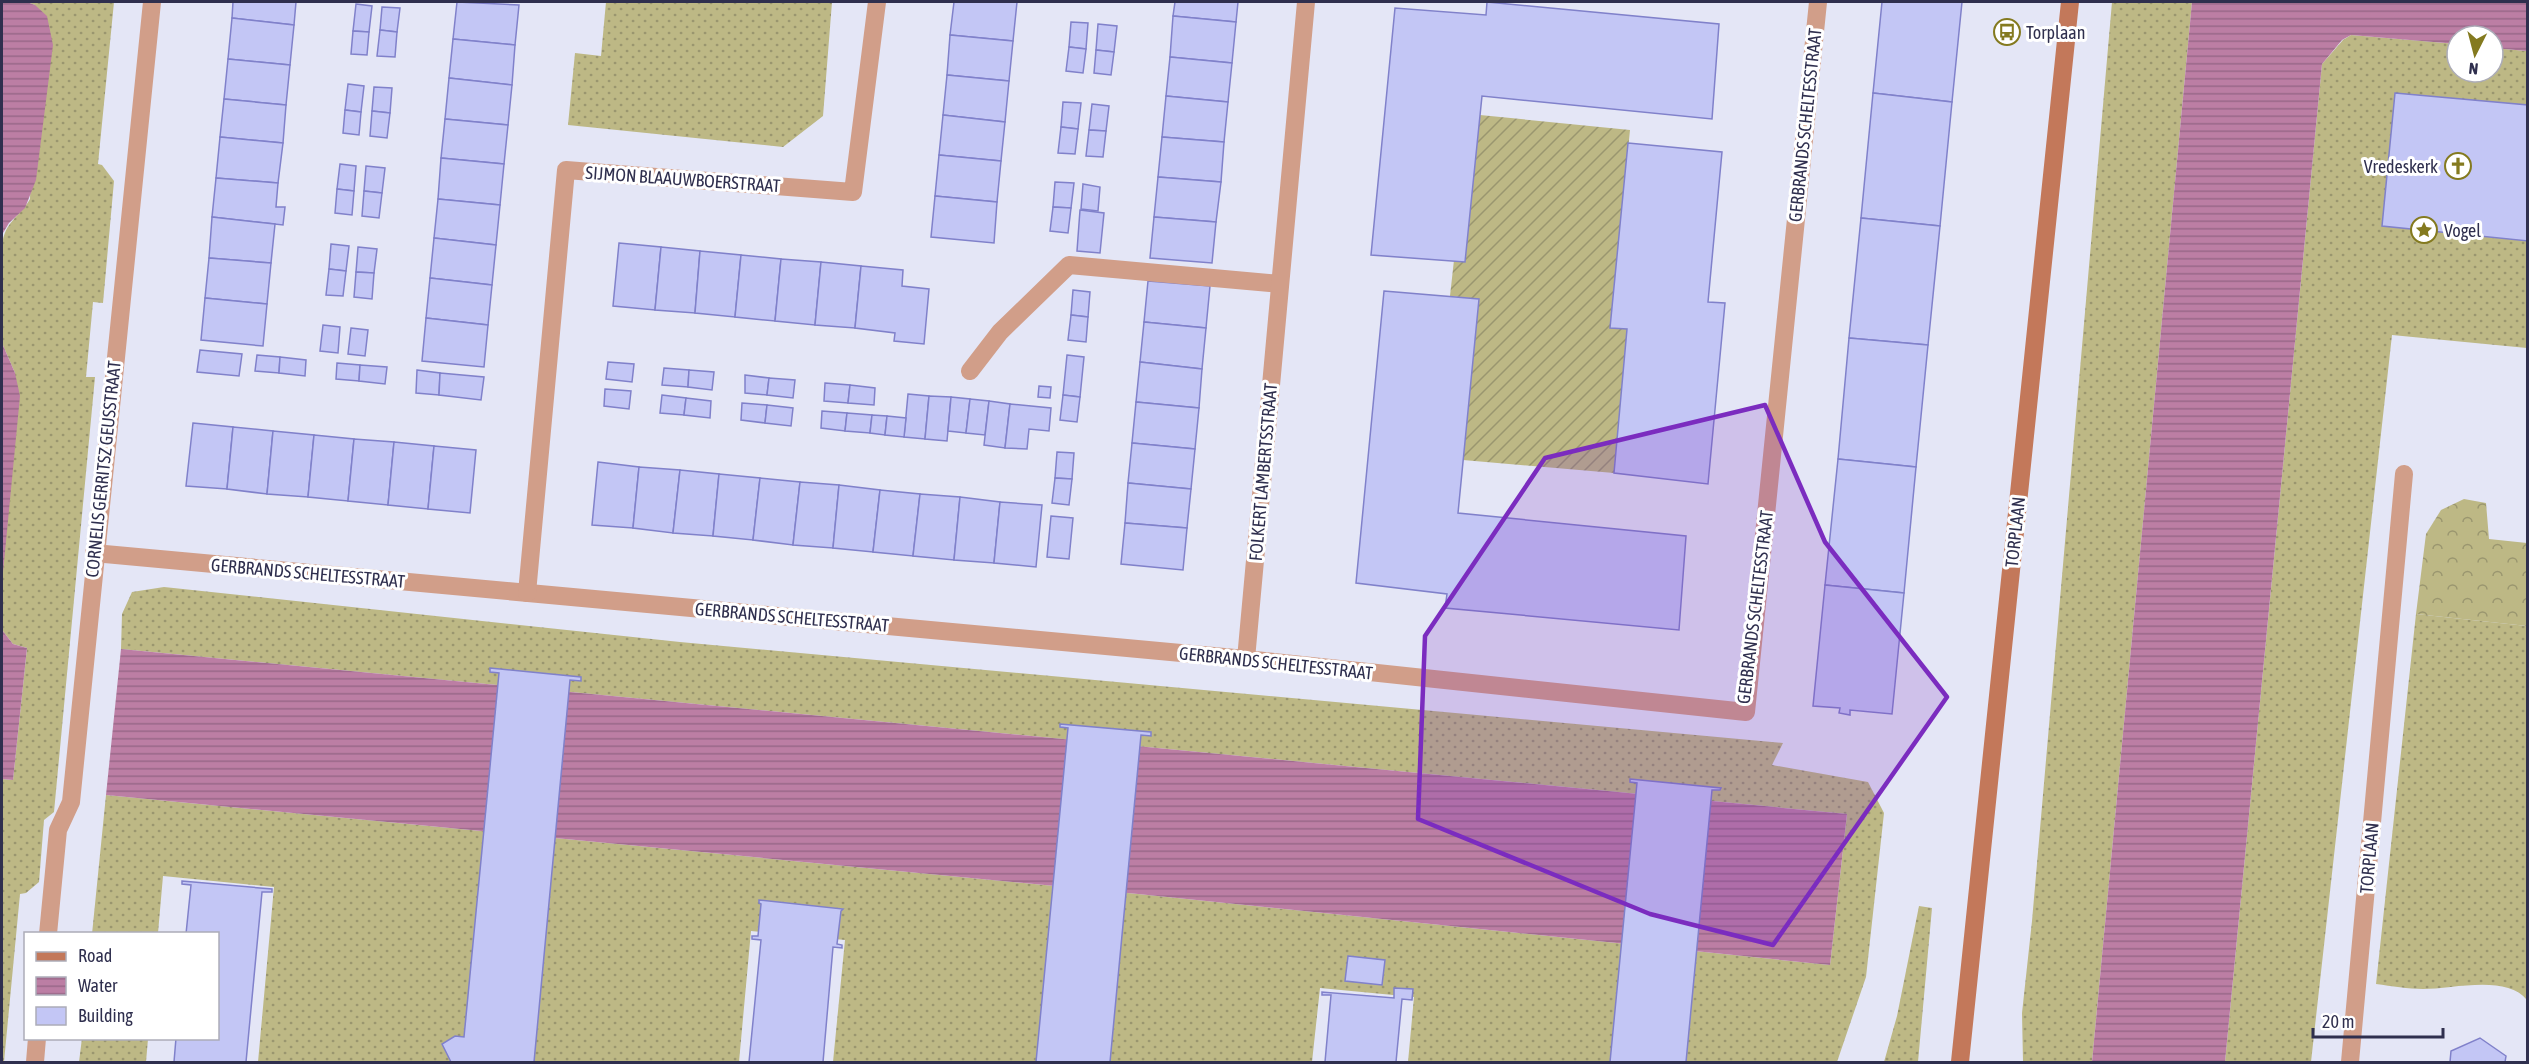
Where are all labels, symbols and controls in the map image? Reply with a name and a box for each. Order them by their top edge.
bus stop icon: Torplaan [1992,17,2022,47]
place label: Torplaan [2026,22,2085,43]
north arrow [2445,24,2505,84]
street label: GERBRANDS SCHELTESSTRAAT [1784,27,1826,223]
text: N [2468,59,2479,78]
church icon: Vredeskerk [2443,151,2473,181]
place label: Vredeskerk [2364,156,2438,177]
street label: SIJMON BLAAUWBOERSTRAAT [585,162,781,196]
place icon: Vogel [2409,215,2439,245]
place label: Vogel [2444,220,2481,241]
street label: CORNELIS GERRITSZ GEUSSTRAAT [81,360,125,578]
street label: FOLKERT LAMBERTSSTRAAT [1245,382,1281,562]
street label: TORPLAAN [2001,496,2029,568]
street label: GERBRANDS SCHELTESSTRAAT [1733,509,1777,705]
street label: GERBRANDS SCHELTESSTRAAT [210,554,406,592]
street label: GERBRANDS SCHELTESSTRAAT [694,598,890,636]
street label: GERBRANDS SCHELTESSTRAAT [1178,642,1374,684]
street label: TORPLAAN [2355,822,2383,894]
legend [24,932,219,1040]
text: Road [78,945,112,966]
text: Water [78,975,118,996]
scale bar [2313,1001,2444,1039]
text: Building [78,1005,133,1026]
text: 20 m [2322,1011,2354,1032]

